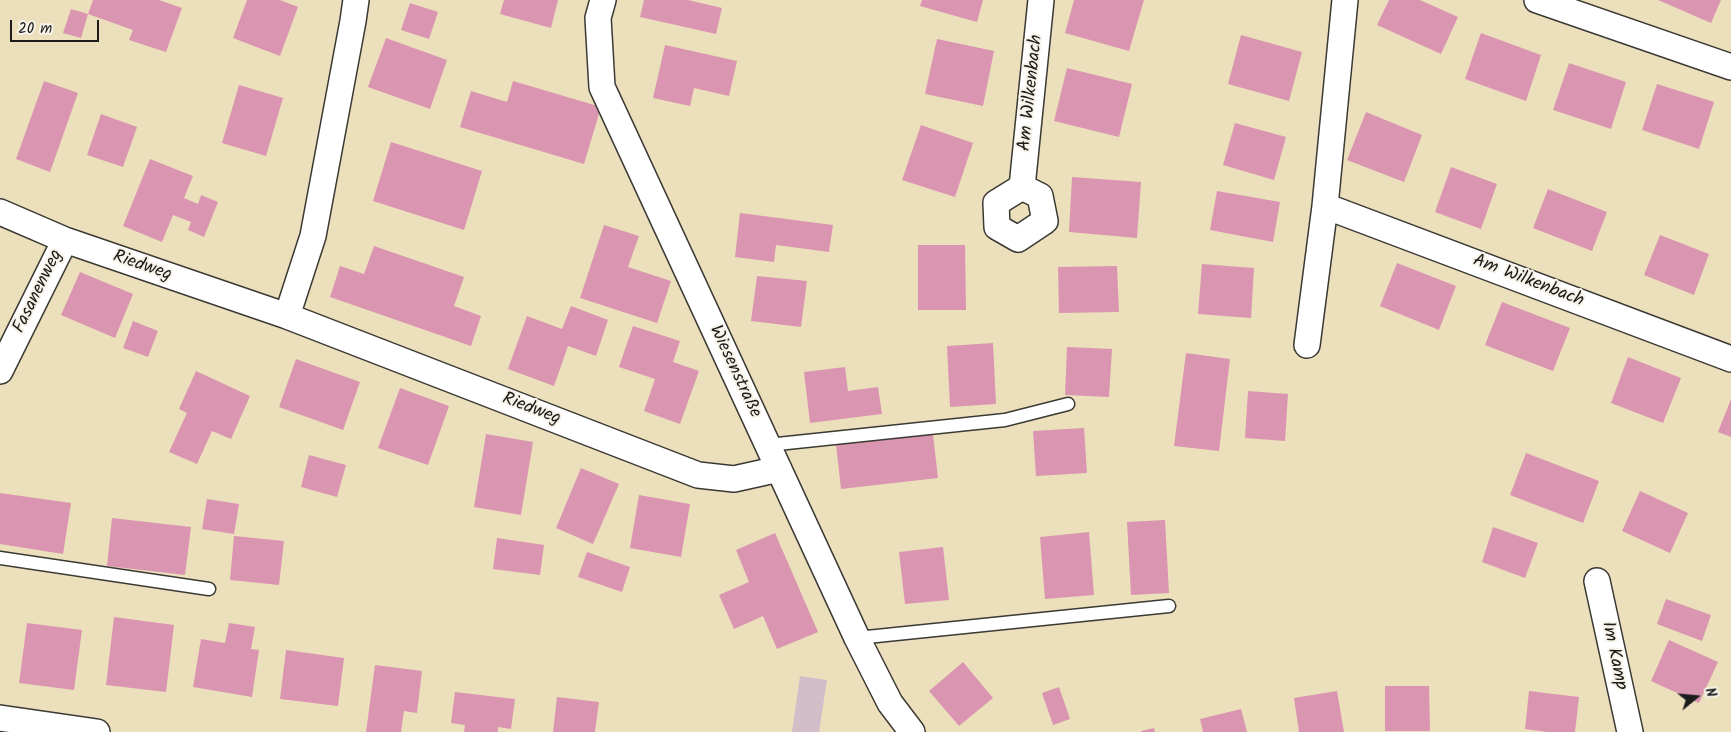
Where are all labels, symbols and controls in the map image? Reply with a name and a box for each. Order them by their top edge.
scale bar [12,10,101,42]
text: 20 m [18,17,52,41]
street label: Am Wilkenbach [1015,34,1049,152]
street label: Fasanenweg [10,247,68,337]
street label: Riedweg [110,247,174,287]
street label: Am Wilkenbach [1470,251,1586,313]
street label: Wiesenstraße [703,322,765,422]
street label: Riedweg [499,389,563,431]
street label: Im Kamp [1595,620,1631,692]
north arrow [1671,672,1721,722]
text: N [1699,685,1722,700]

